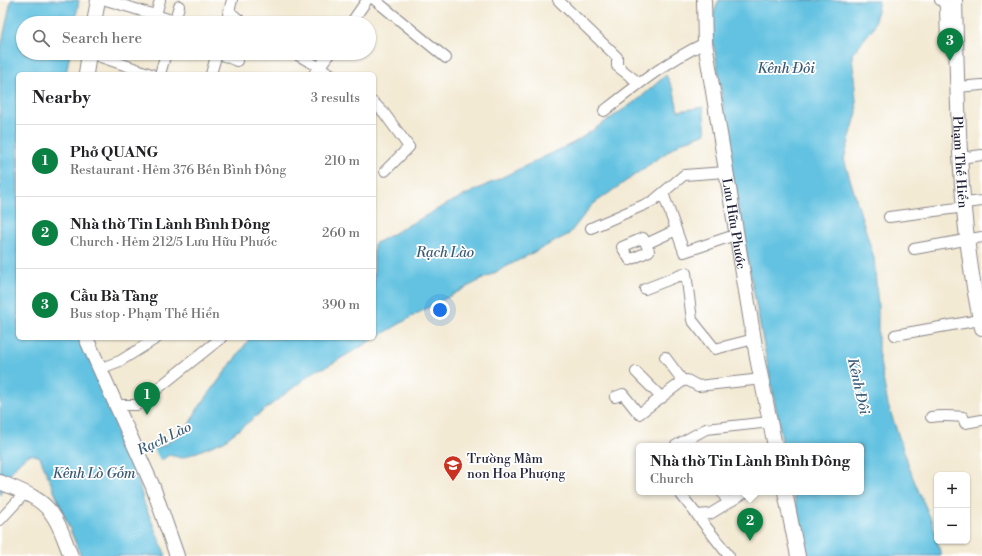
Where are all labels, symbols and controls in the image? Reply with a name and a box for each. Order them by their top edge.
search box [16,16,376,60]
icon: search [30,27,52,49]
pin: 3 [937,28,963,61]
text: Search here [62,29,142,48]
water label: Kênh Đôi [757,60,815,78]
text: Nearby [32,87,91,109]
text: 3 results [311,90,360,106]
street label: Phạm Thế Hiển [949,116,971,209]
text: Phở QUANG [70,143,158,162]
text: 1 [42,153,48,169]
text: 210 m [325,153,360,169]
text: Restaurant · Hẻm 376 Bến Bình Đông [70,162,286,178]
street label: Lưu Hữu Phước [718,177,749,271]
text: Nhà thờ Tin Lành Bình Đông [70,215,270,234]
text: 2 [41,225,49,241]
text: 260 m [322,225,360,241]
text: Church · Hẻm 212/5 Lưu Hữu Phước [70,234,277,250]
water label: Rạch Lào [415,244,474,262]
text: Cầu Bà Tàng [70,287,158,306]
text: 3 [41,297,49,313]
text: 390 m [322,297,360,313]
your location [430,300,450,320]
text: Bus stop · Phạm Thế Hiển [70,306,220,322]
water label: Kênh Đôi [843,356,873,417]
pin: 1 [134,382,160,415]
water label: Rạch Lào [133,418,195,460]
popup [636,443,864,495]
place label: Trường Mầm non Hoa Phượng [467,451,566,482]
text: Nhà thờ Tin Lành Bình Đông [650,452,850,471]
school or university icon: Trường Mầm non Hoa Phượng [442,454,464,482]
water label: Kênh Lò Gốm [53,465,136,483]
text: Church [650,471,694,487]
map controls [934,472,970,544]
button: + [934,472,970,508]
pin: 2 [737,508,763,541]
button: − [934,508,970,544]

